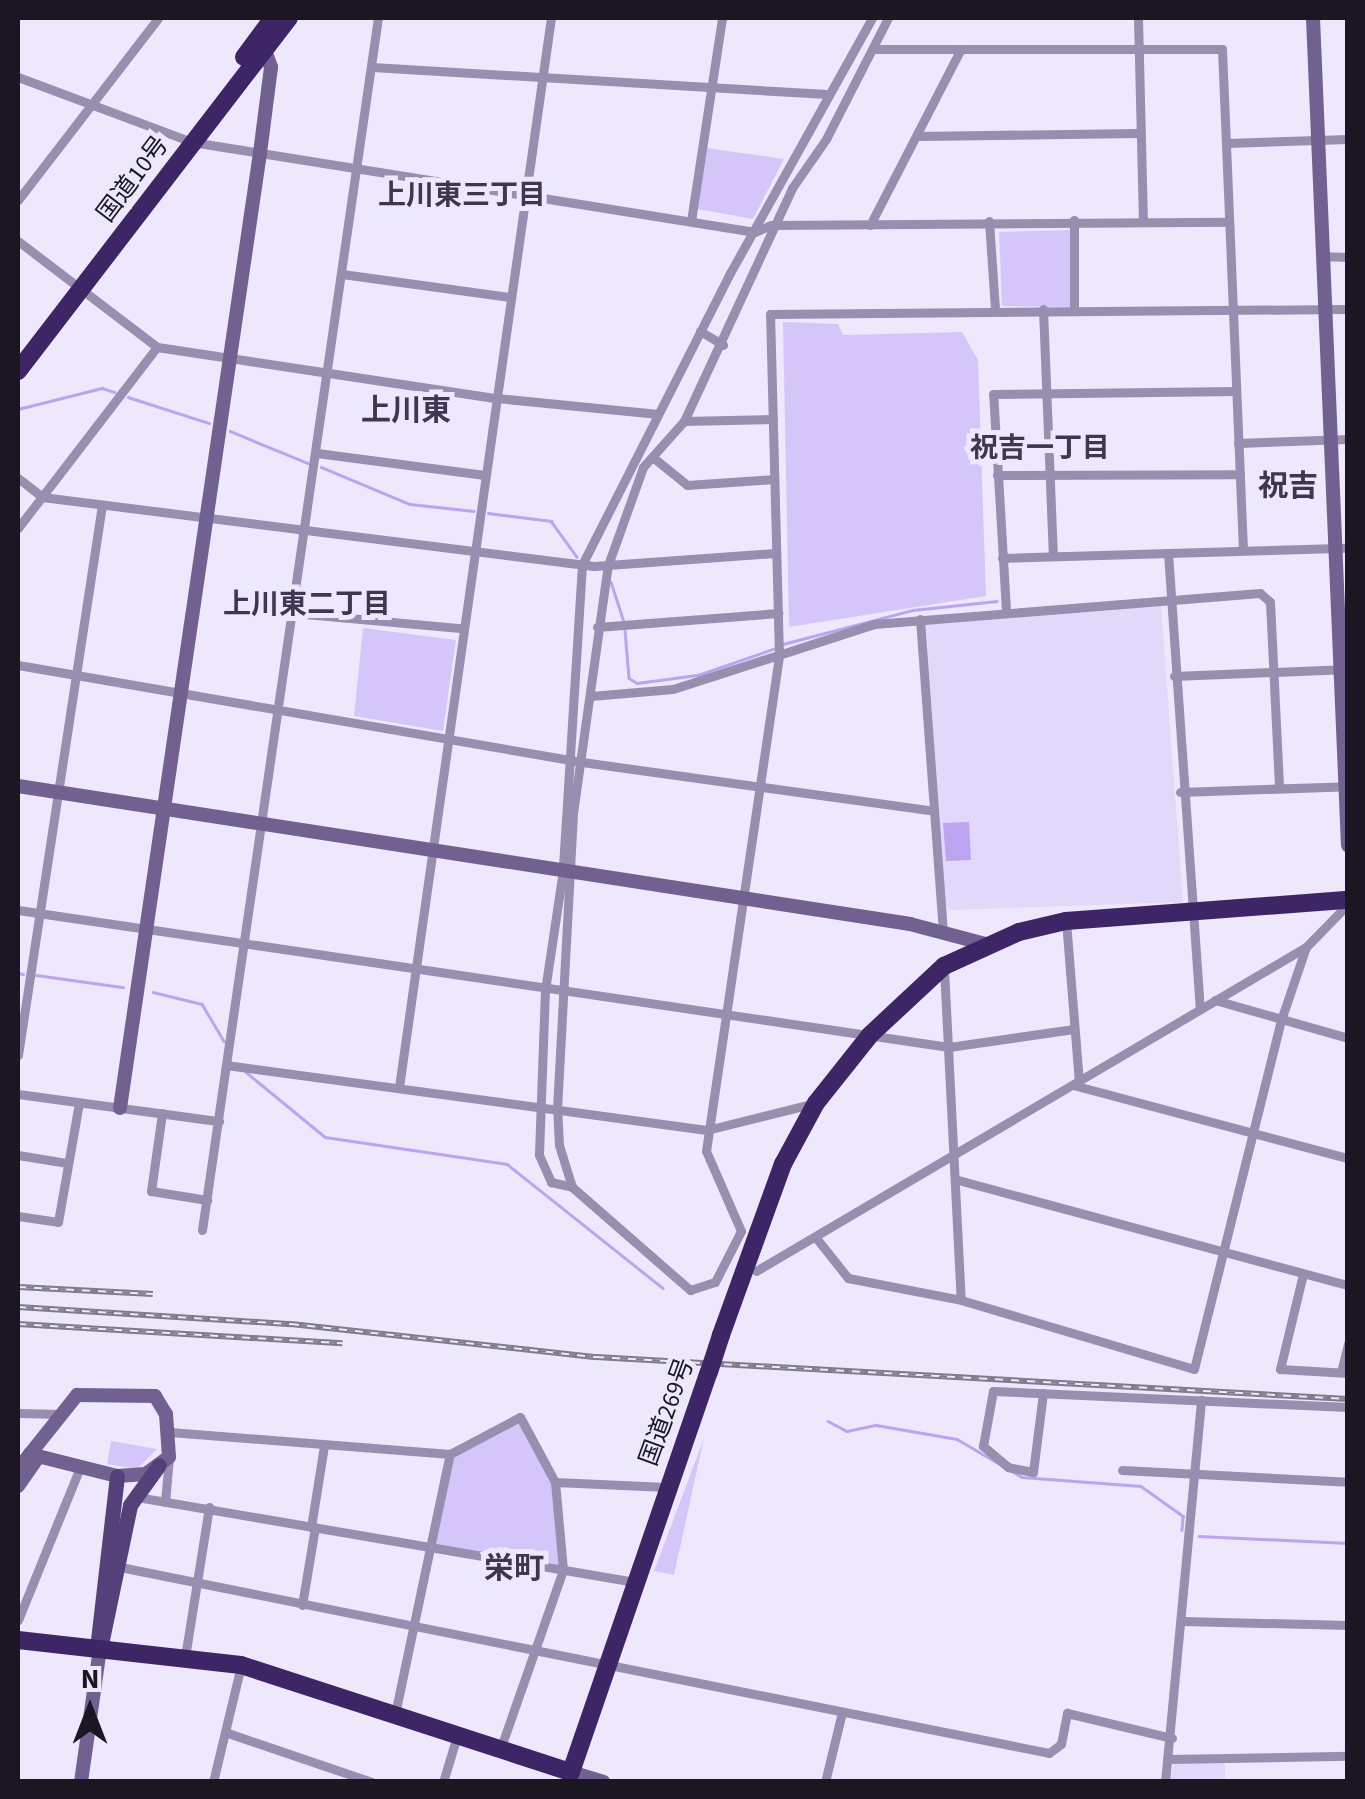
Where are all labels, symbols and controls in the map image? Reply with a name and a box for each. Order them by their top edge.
street label: 国道10号 [91,130,175,228]
district label: 上川東三丁目 [378,178,546,212]
district label: 上川東 [361,393,451,429]
district label: 祝吉一丁目 [970,431,1110,465]
district label: 祝吉 [1258,469,1318,505]
district label: 上川東二丁目 [223,587,391,621]
street label: 国道269号 [634,1354,700,1470]
district label: 栄町 [484,1551,544,1587]
north arrow [40,1659,140,1759]
text: N [81,1659,99,1699]

